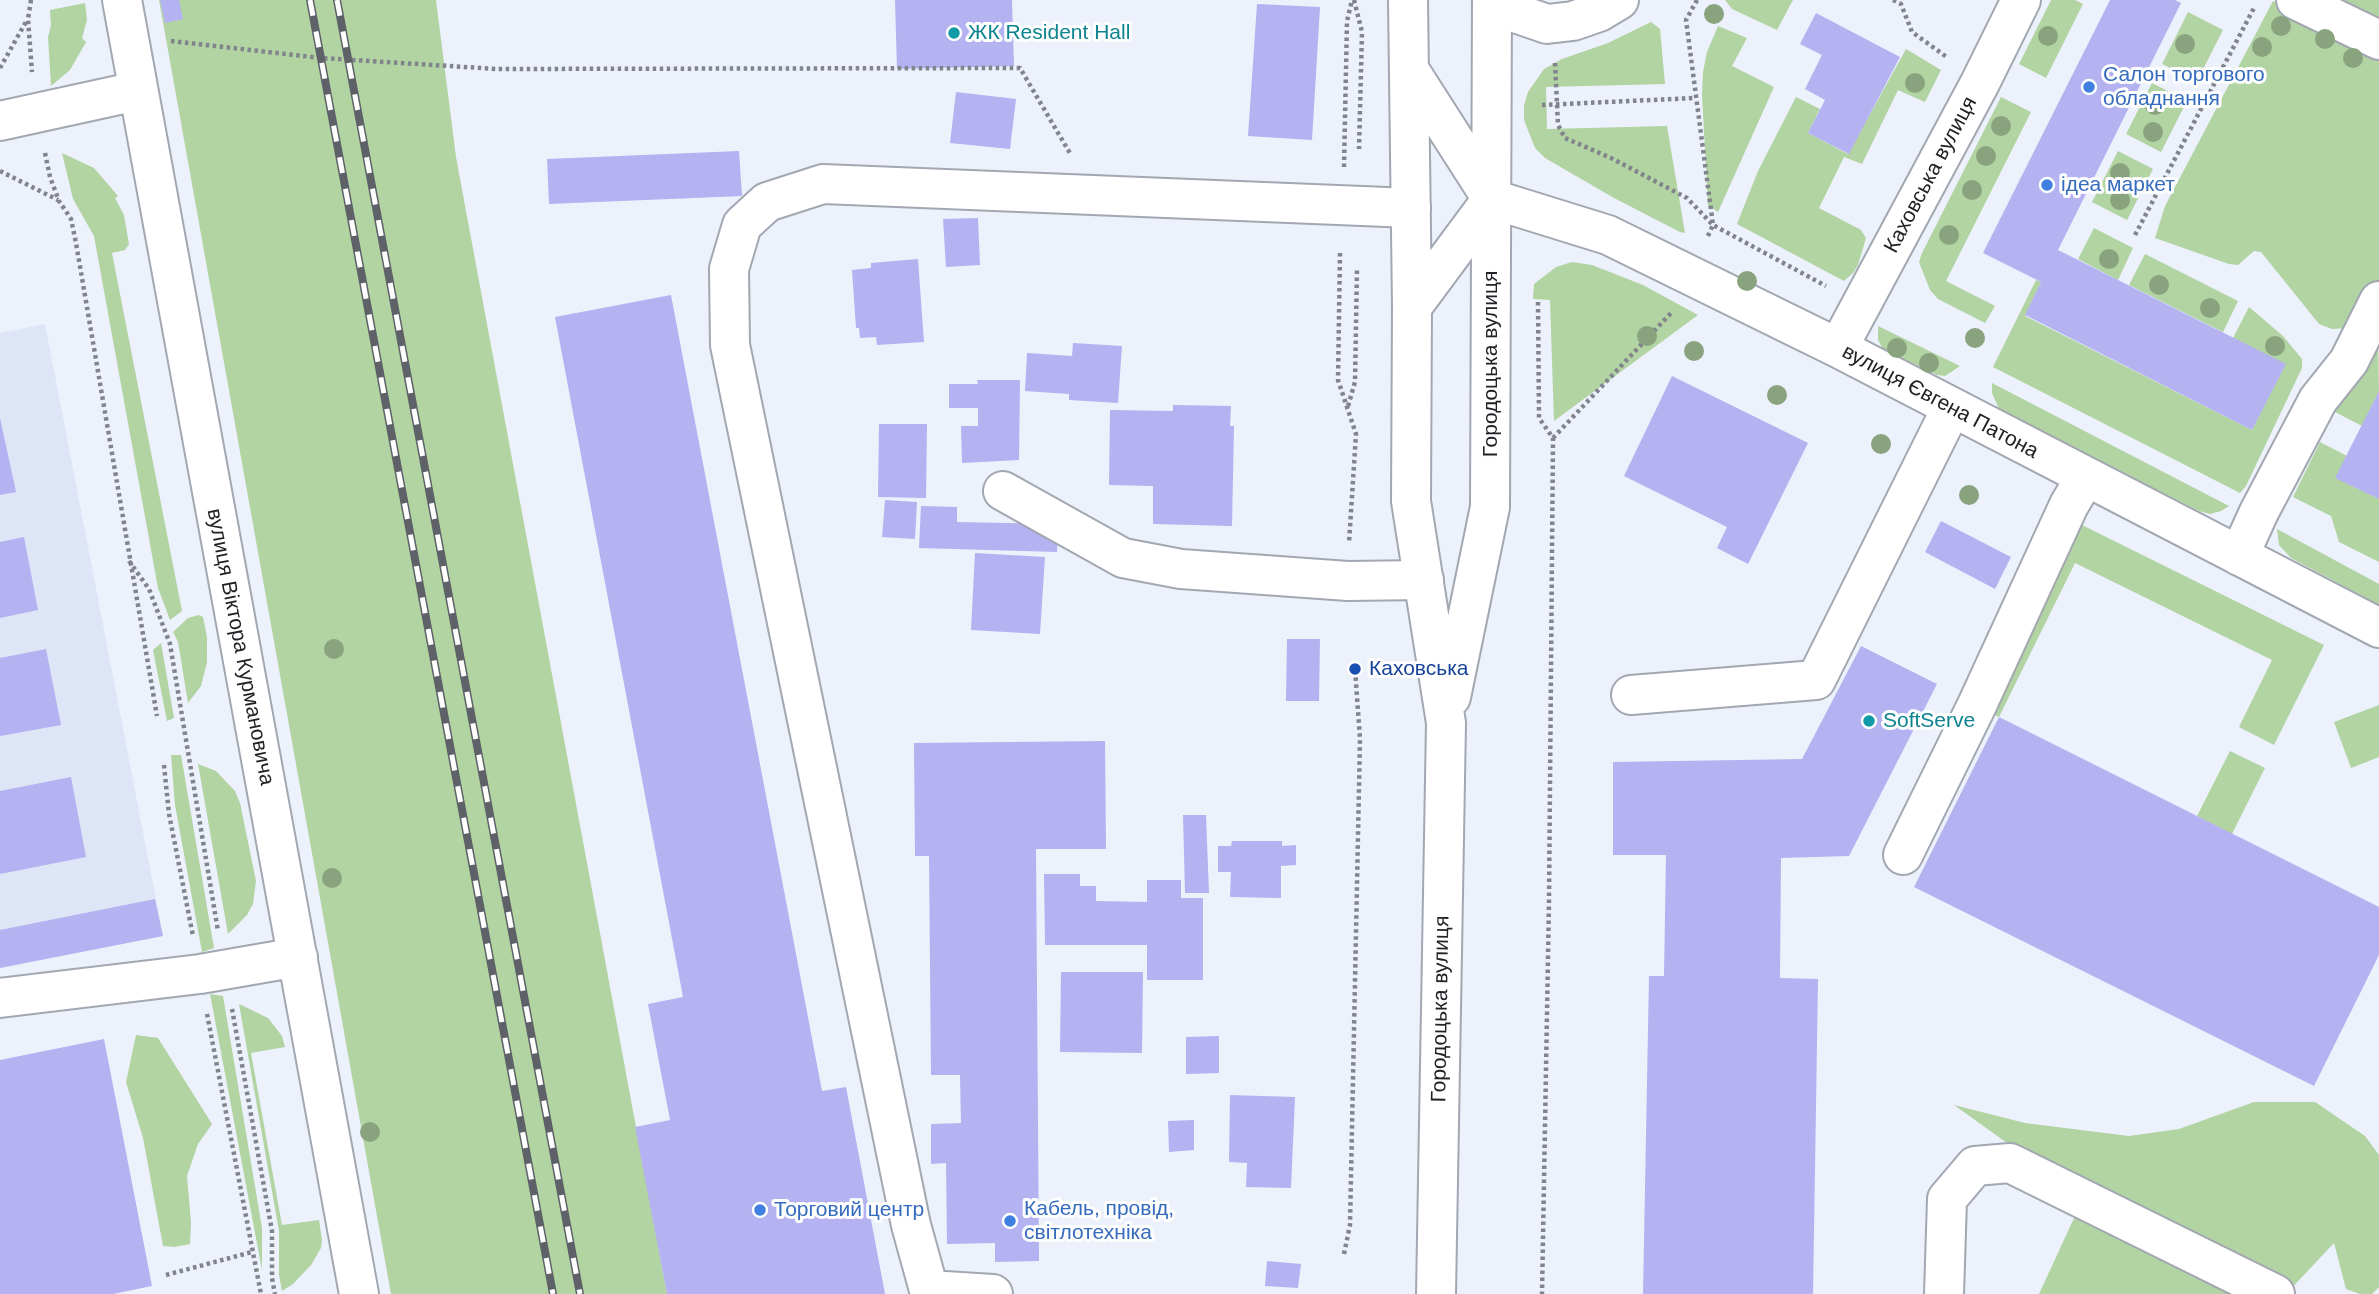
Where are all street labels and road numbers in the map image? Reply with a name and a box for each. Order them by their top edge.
street label: Каховська вулиця [1879,92,1983,258]
street label: Городоцька вулиця [1478,271,1504,457]
street label: вулиця Євгена Патона [1837,340,2043,464]
street label: вулиця Віктора Курмановича [201,506,279,788]
street label: Городоцька вулиця [1427,915,1455,1103]

